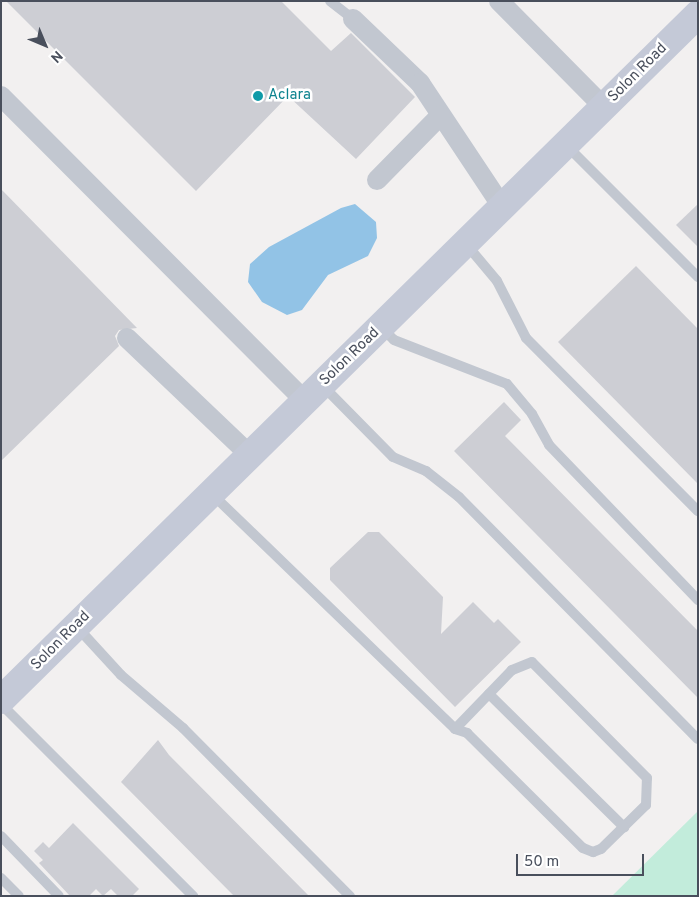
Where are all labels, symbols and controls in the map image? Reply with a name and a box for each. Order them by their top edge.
north arrow [20,20,70,70]
street label: Solon Road [605,40,671,106]
text: N [46,46,66,66]
place label: Aclara [268,87,311,105]
marker: Aclara [252,90,264,102]
street label: Solon Road [316,324,384,390]
street label: Solon Road [28,608,94,674]
scale bar [519,844,646,876]
text: 50 m [524,853,559,872]

